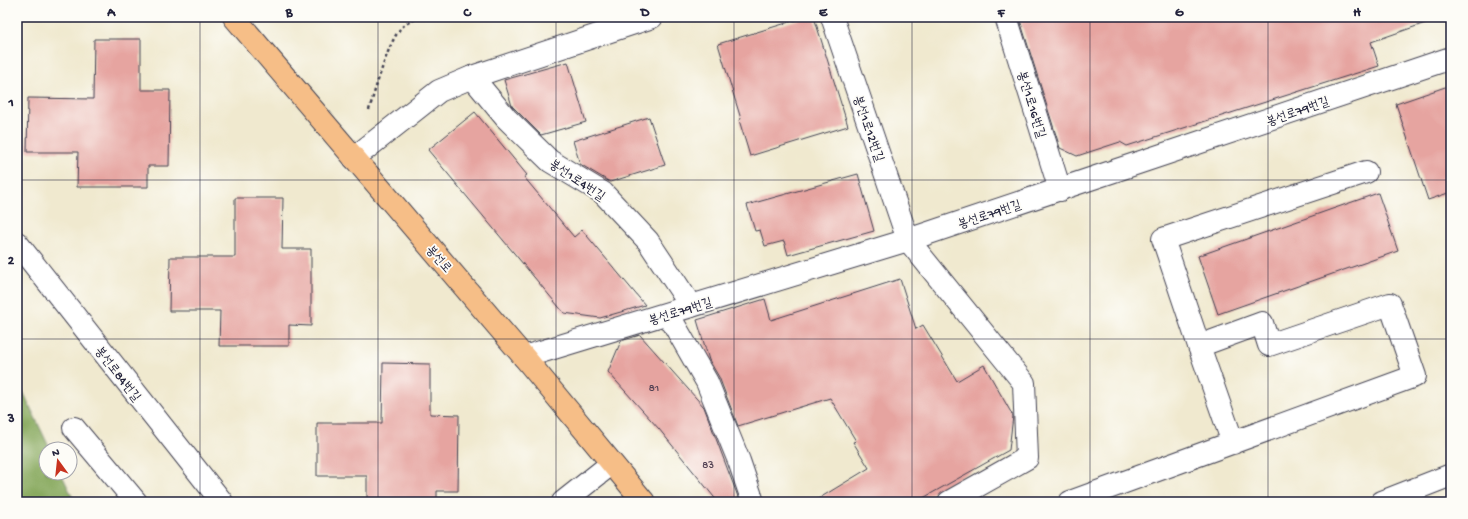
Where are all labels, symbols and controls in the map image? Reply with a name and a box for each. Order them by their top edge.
text: A [106,6,116,21]
text: B [285,6,294,21]
text: C [462,6,472,21]
text: D [640,6,650,21]
text: E [819,6,828,21]
text: F [997,6,1006,21]
text: G [1175,6,1184,21]
text: H [1353,6,1361,21]
street label: 봉선1로16번길 [1013,69,1048,140]
street label: 봉선1로12번길 [849,94,886,164]
street label: 봉선로79번길 [1264,95,1331,130]
text: 1 [7,96,14,111]
street label: 봉선1로4번길 [546,157,607,205]
street label: 봉선로79번길 [956,198,1023,233]
street label: 봉선로 [422,243,454,276]
text: 2 [8,254,15,269]
street label: 봉선로79번길 [647,296,714,329]
street label: 봉선로84번길 [91,344,143,405]
house number: 81 [649,383,659,395]
text: 3 [7,412,15,427]
north arrow [38,441,78,481]
text: N [51,447,61,460]
house number: 83 [702,460,714,472]

